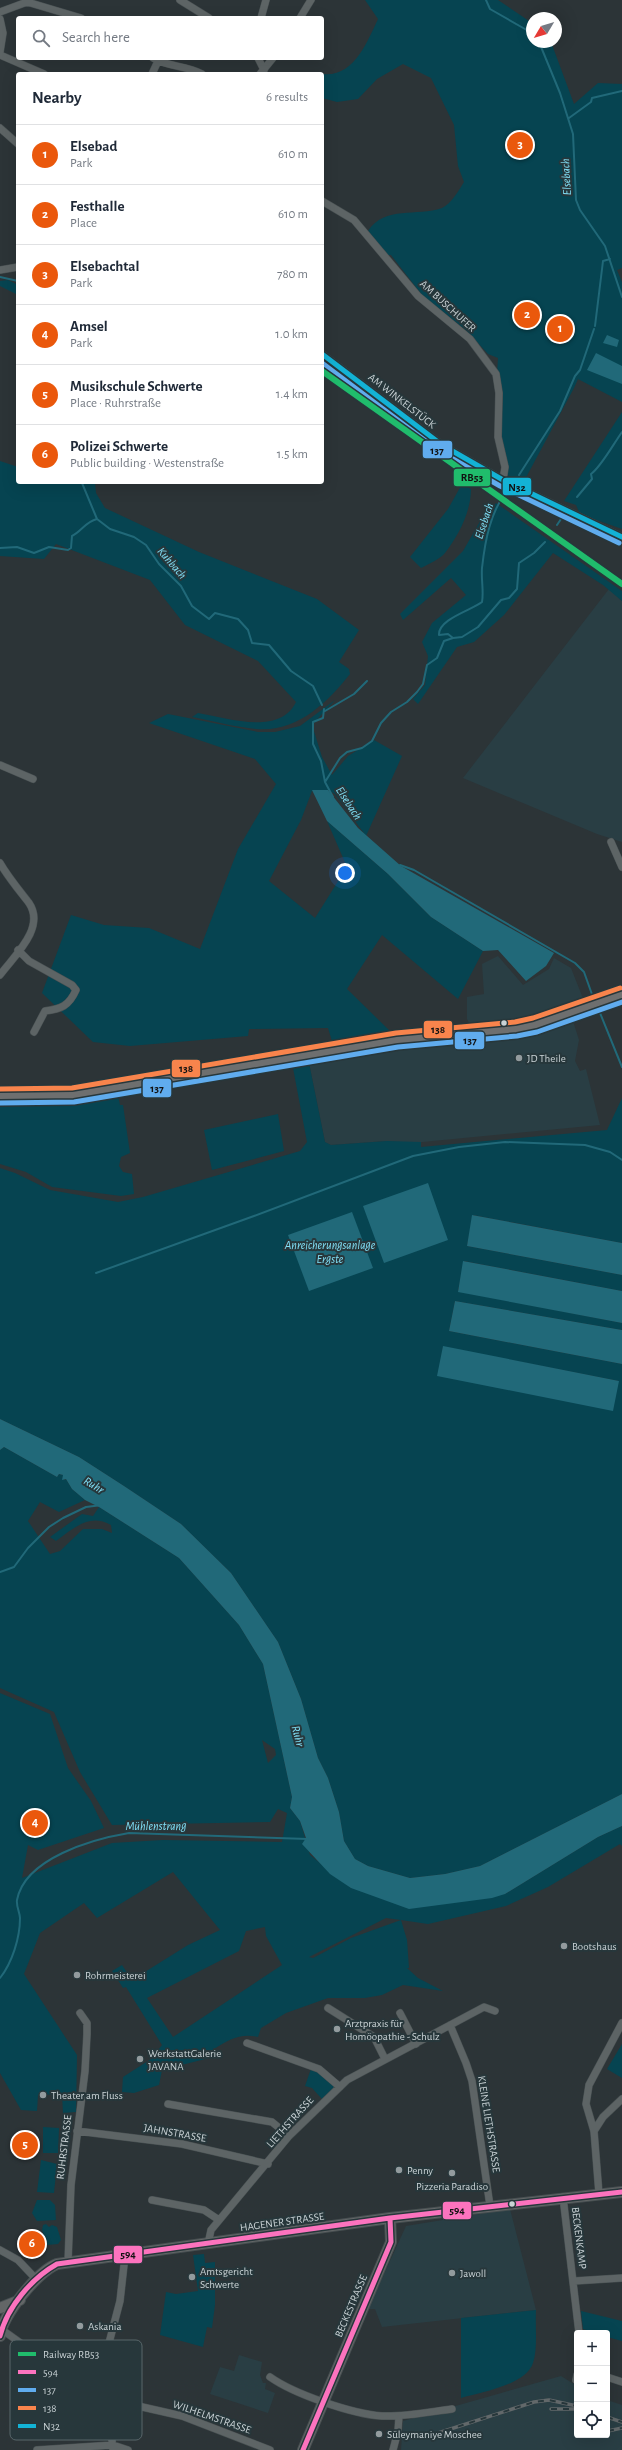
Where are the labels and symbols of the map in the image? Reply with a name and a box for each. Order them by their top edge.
north arrow [526,12,562,48]
pin: 3 [507,130,533,160]
water label: Elsebach [559,158,573,196]
street label: AM BUSCHUFER [418,278,478,334]
pin: 2 [514,300,540,330]
pin: 1 [547,314,573,344]
street label: AM WINKELSTÜCK [366,371,438,431]
line badge: 137 [422,440,453,459]
text: 137 [430,445,444,456]
line badge: RB53 [453,468,491,487]
text: RB53 [461,472,483,483]
line badge: N32 [502,477,532,496]
text: N32 [508,482,526,493]
water label: Elsebach [473,502,495,540]
water label: Kuhbach [155,545,189,581]
water label: Elsebach [334,784,364,822]
your location [335,863,355,883]
unlabelled marker [499,1018,509,1028]
line badge: 138 [423,1020,453,1039]
text: 138 [431,1024,445,1035]
line badge: 137 [454,1031,485,1050]
text: 137 [463,1035,477,1046]
marker: JD Theile [514,1053,524,1063]
place label: JD Theile [527,1053,566,1064]
line badge: 138 [171,1059,201,1078]
text: 138 [179,1063,193,1074]
line badge: 137 [142,1078,172,1098]
text: 137 [150,1083,164,1094]
water label: Anreicherungsanlage Ergste [284,1239,376,1265]
water label: Ruhr [82,1474,107,1496]
water label: Ruhr [289,1724,307,1749]
pin: 4 [22,1808,48,1838]
water label: Mühlenstrang [126,1820,187,1832]
marker: Bootshaus [559,1941,569,1951]
place label: Bootshaus [572,1941,617,1952]
marker: Rohrmeisterei [72,1970,82,1980]
place label: Rohrmeisterei [85,1970,146,1981]
place label: Arztpraxis für Homöopathie - Schulz [345,2018,440,2042]
marker: Arztpraxis für Homöopathie - Schulz [332,2024,342,2034]
place label: WerkstattGalerie JAVANA [148,2048,221,2072]
marker: WerkstattGalerie JAVANA [135,2054,145,2064]
street label: KLEINE LIETHSTRASSE [476,2075,502,2174]
marker: Theater am Fluss [38,2090,48,2100]
place label: Theater am Fluss [51,2090,123,2101]
street label: LIETHSTRASSE [264,2094,316,2150]
street label: RUHRSTRASSE [55,2113,74,2180]
street label: JAHNSTRASSE [143,2122,208,2144]
pin: 5 [12,2130,38,2160]
marker: Penny [394,2165,404,2175]
place label: Penny [407,2165,433,2176]
marker: Pizzeria Paradiso [447,2168,457,2178]
place label: Pizzeria Paradiso [416,2181,488,2192]
unlabelled marker [507,2199,517,2209]
line badge: 594 [442,2201,472,2220]
text: 594 [449,2205,465,2216]
street label: BECKENKAMP [570,2206,588,2270]
street label: HAGENER STRASSE [239,2211,326,2233]
pin: 6 [19,2229,45,2259]
line badge: 594 [113,2245,143,2264]
text: 594 [120,2249,136,2260]
place label: Amtsgericht Schwerte [200,2266,253,2290]
marker: Jawoll [447,2268,457,2278]
place label: Jawoll [460,2268,486,2279]
marker: Amtsgericht Schwerte [187,2272,197,2282]
street label: BECKESTRASSE [333,2273,369,2339]
marker: Askania [75,2321,85,2331]
place label: Askania [88,2321,122,2332]
legend [10,2340,142,2440]
text: Railway RB53 [43,2349,100,2360]
text: 594 [43,2367,58,2378]
text: 137 [43,2385,56,2396]
street label: WILHELMSTRASSE [171,2398,253,2436]
text: 138 [43,2403,57,2414]
text: N32 [43,2421,60,2432]
marker: Süleymaniye Moschee [374,2429,384,2439]
place label: Süleymaniye Moschee [387,2429,482,2440]

